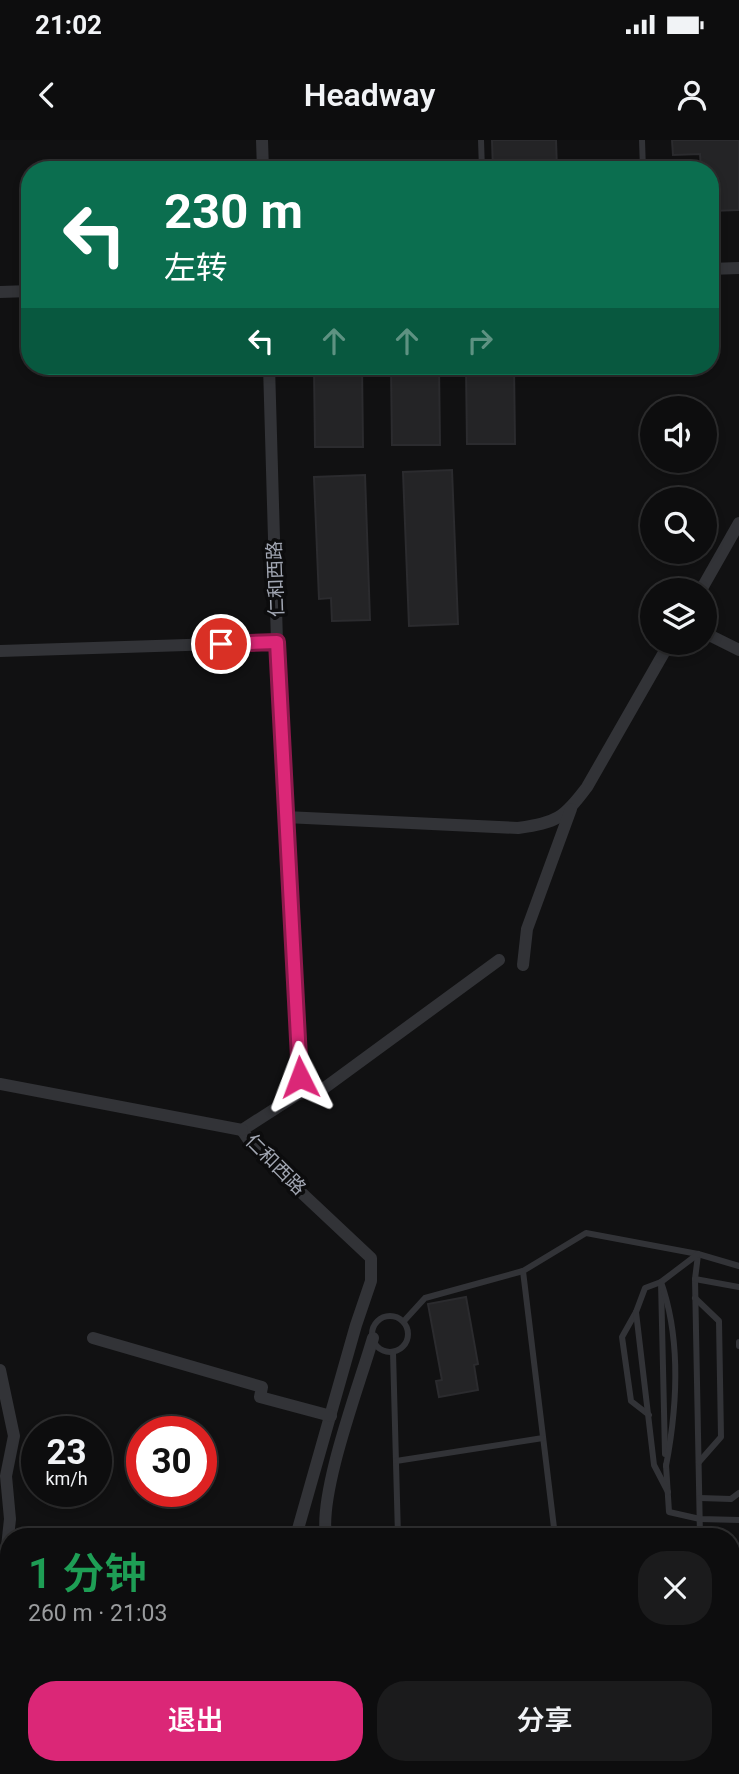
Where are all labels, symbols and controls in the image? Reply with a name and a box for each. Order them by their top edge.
text: 21:02 [35,10,102,40]
icon: back [28,76,66,114]
text: Headway [304,76,435,114]
icon: person [673,76,711,114]
text: 230 m [164,183,303,240]
icon: left [49,189,140,280]
text: 左转 [164,249,228,287]
icon: left [242,322,280,360]
icon: ahead [315,322,353,360]
icon: ahead [388,322,426,360]
icon: right [461,322,499,360]
map controls [640,396,717,655]
button: sound [640,396,717,473]
button: search [640,487,717,564]
street label: 仁和西路 [263,541,288,617]
button: layers [640,578,717,655]
pin [191,614,251,674]
icon: arrive [202,625,240,663]
position arrow [263,1040,337,1114]
street label: 仁和西路 [241,1129,311,1199]
speed limit sign: 30 [126,1416,217,1507]
text: 23 [46,1432,87,1473]
text: km/h [45,1468,88,1489]
text: 1 分钟 [28,1549,146,1598]
button: close [638,1551,712,1625]
text: 260 m · 21:03 [28,1600,167,1627]
button: 退出 [28,1681,363,1761]
button: 分享 [377,1681,712,1761]

